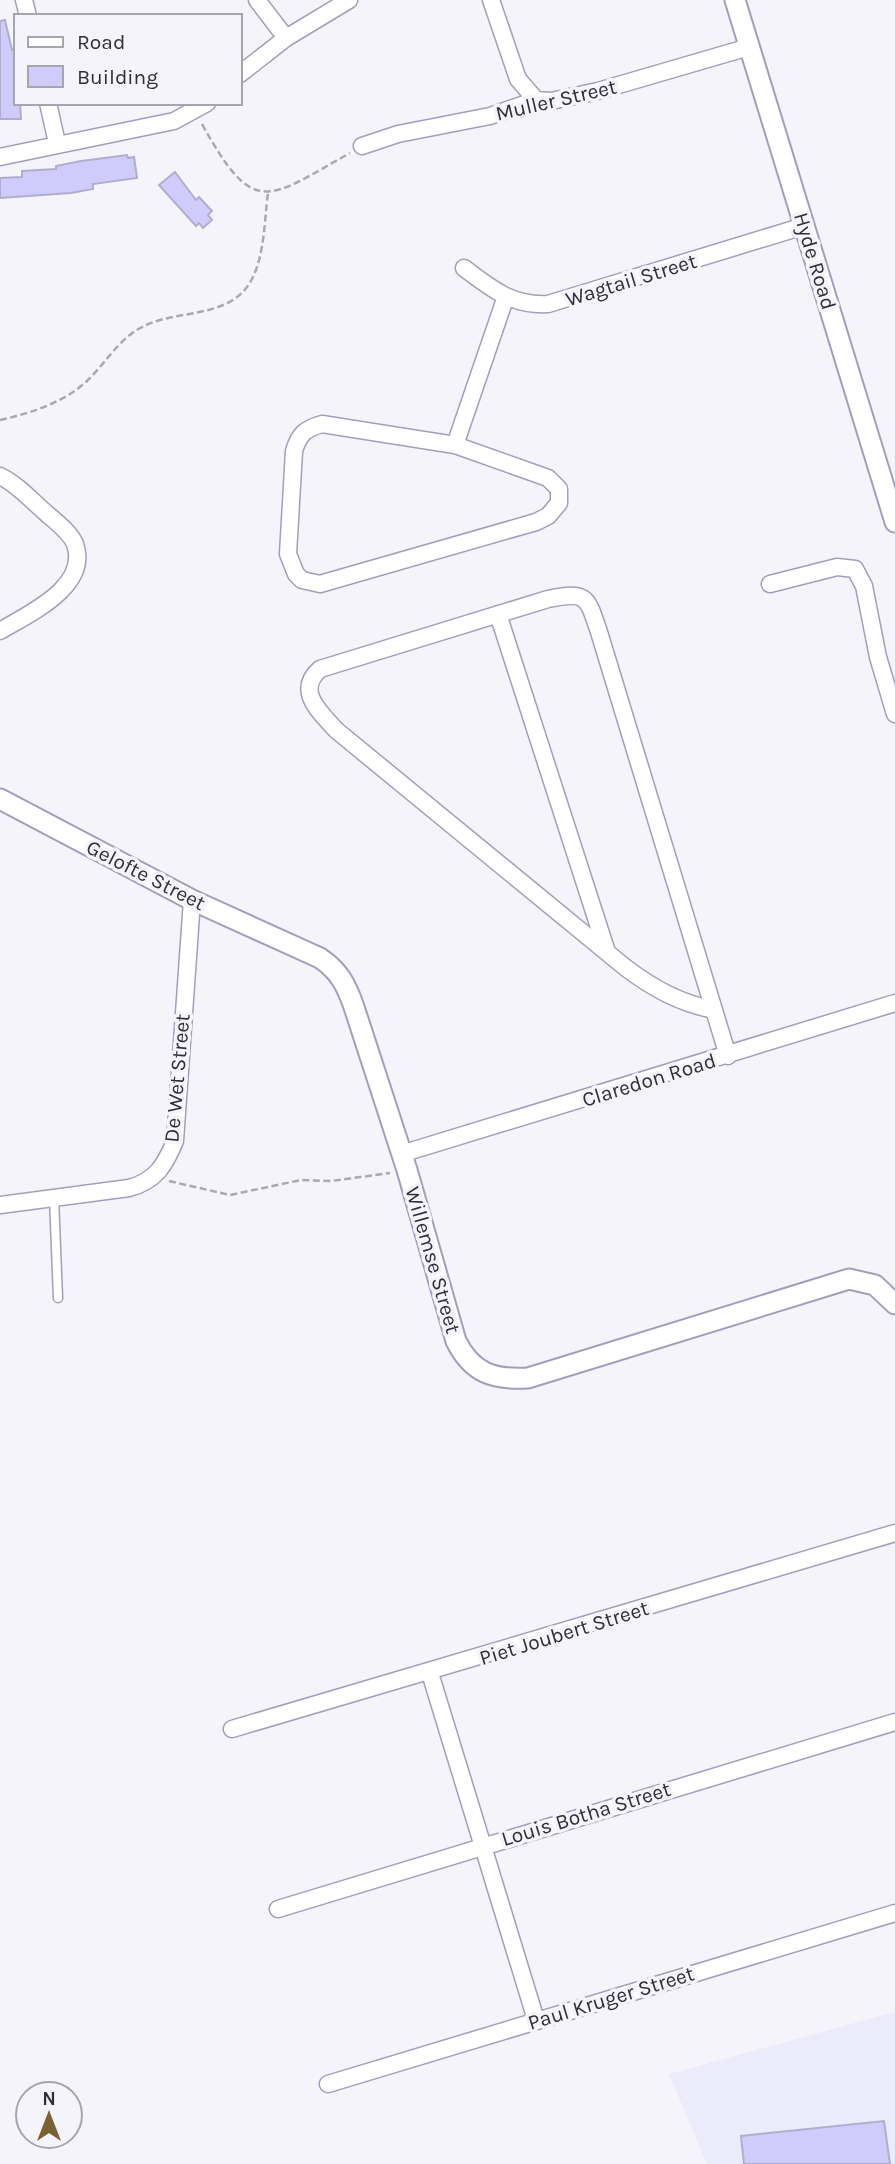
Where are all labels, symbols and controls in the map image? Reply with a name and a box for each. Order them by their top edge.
legend [14,14,242,105]
text: Road [77,30,125,54]
text: Building [77,65,158,89]
street label: Muller Street [493,74,619,126]
street label: Hyde Road [789,209,841,313]
street label: Wagtail Street [563,249,700,311]
street label: Gelofte Street [83,835,210,915]
street label: De Wet Street [159,1013,195,1143]
street label: Claredon Road [579,1048,719,1112]
street label: Willemse Street [401,1184,465,1336]
street label: Piet Joubert Street [477,1596,652,1670]
street label: Louis Botha Street [499,1777,674,1851]
street label: Paul Kruger Street [525,1961,697,2035]
north arrow [14,2080,84,2150]
text: N [42,2088,56,2110]

